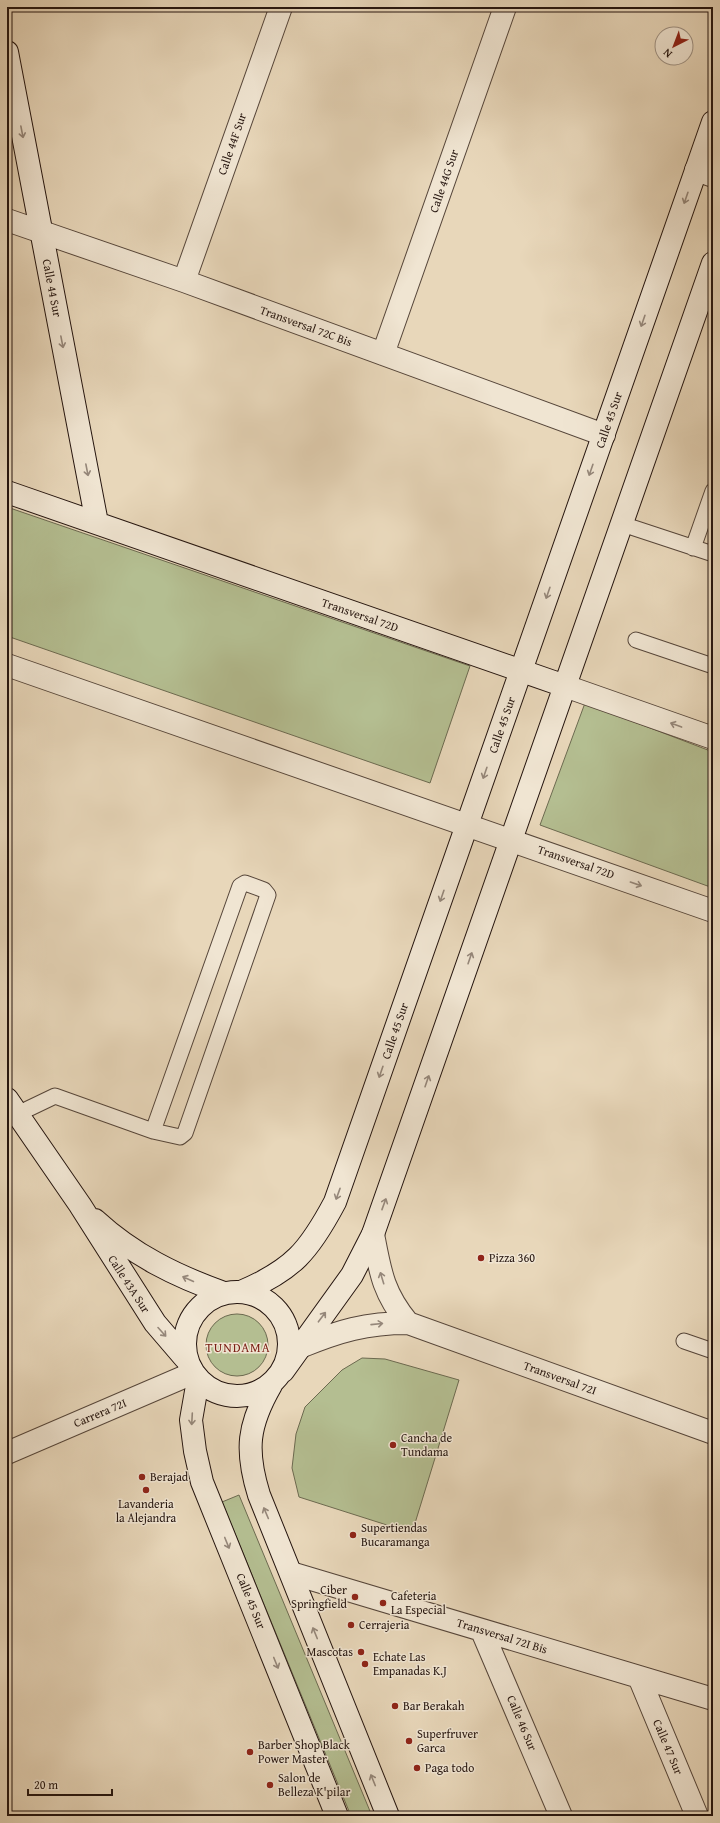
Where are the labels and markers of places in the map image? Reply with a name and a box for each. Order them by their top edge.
place label: Pizza 360 [489,1249,535,1266]
marker: Pizza 360 [476,1253,486,1263]
place label: Cancha de Tundama [401,1429,453,1460]
marker: Cancha de Tundama [388,1440,398,1450]
place label: Berajad [150,1468,189,1485]
marker: Berajad [137,1472,147,1482]
marker: Lavanderia la Alejandra [141,1485,151,1495]
place label: Lavanderia la Alejandra [116,1495,177,1526]
place label: Supertiendas Bucaramanga [361,1519,430,1550]
marker: Supertiendas Bucaramanga [348,1530,358,1540]
place label: Ciber Springfield [291,1581,348,1612]
place label: Cafeteria La Especial [391,1587,446,1618]
marker: Ciber Springfield [350,1592,360,1602]
marker: Cafeteria La Especial [378,1598,388,1608]
place label: Cerrajeria [359,1616,410,1633]
marker: Cerrajeria [346,1620,356,1630]
place label: Mascotas [307,1643,353,1660]
marker: Mascotas [356,1647,366,1657]
place label: Echate Las Empanadas K.J [373,1648,447,1679]
marker: Echate Las Empanadas K.J [360,1659,370,1669]
place label: Bar Berakah [403,1697,465,1714]
marker: Bar Berakah [390,1701,400,1711]
place label: Superfruver Garca [417,1725,478,1756]
place label: Barber Shop Black Power Master [258,1736,351,1767]
marker: Superfruver Garca [404,1736,414,1746]
marker: Barber Shop Black Power Master [245,1747,255,1757]
place label: Paga todo [425,1759,474,1776]
marker: Paga todo [412,1763,422,1773]
place label: Salon de Belleza K'pilar [278,1769,350,1800]
marker: Salon de Belleza K'pilar [265,1780,275,1790]

